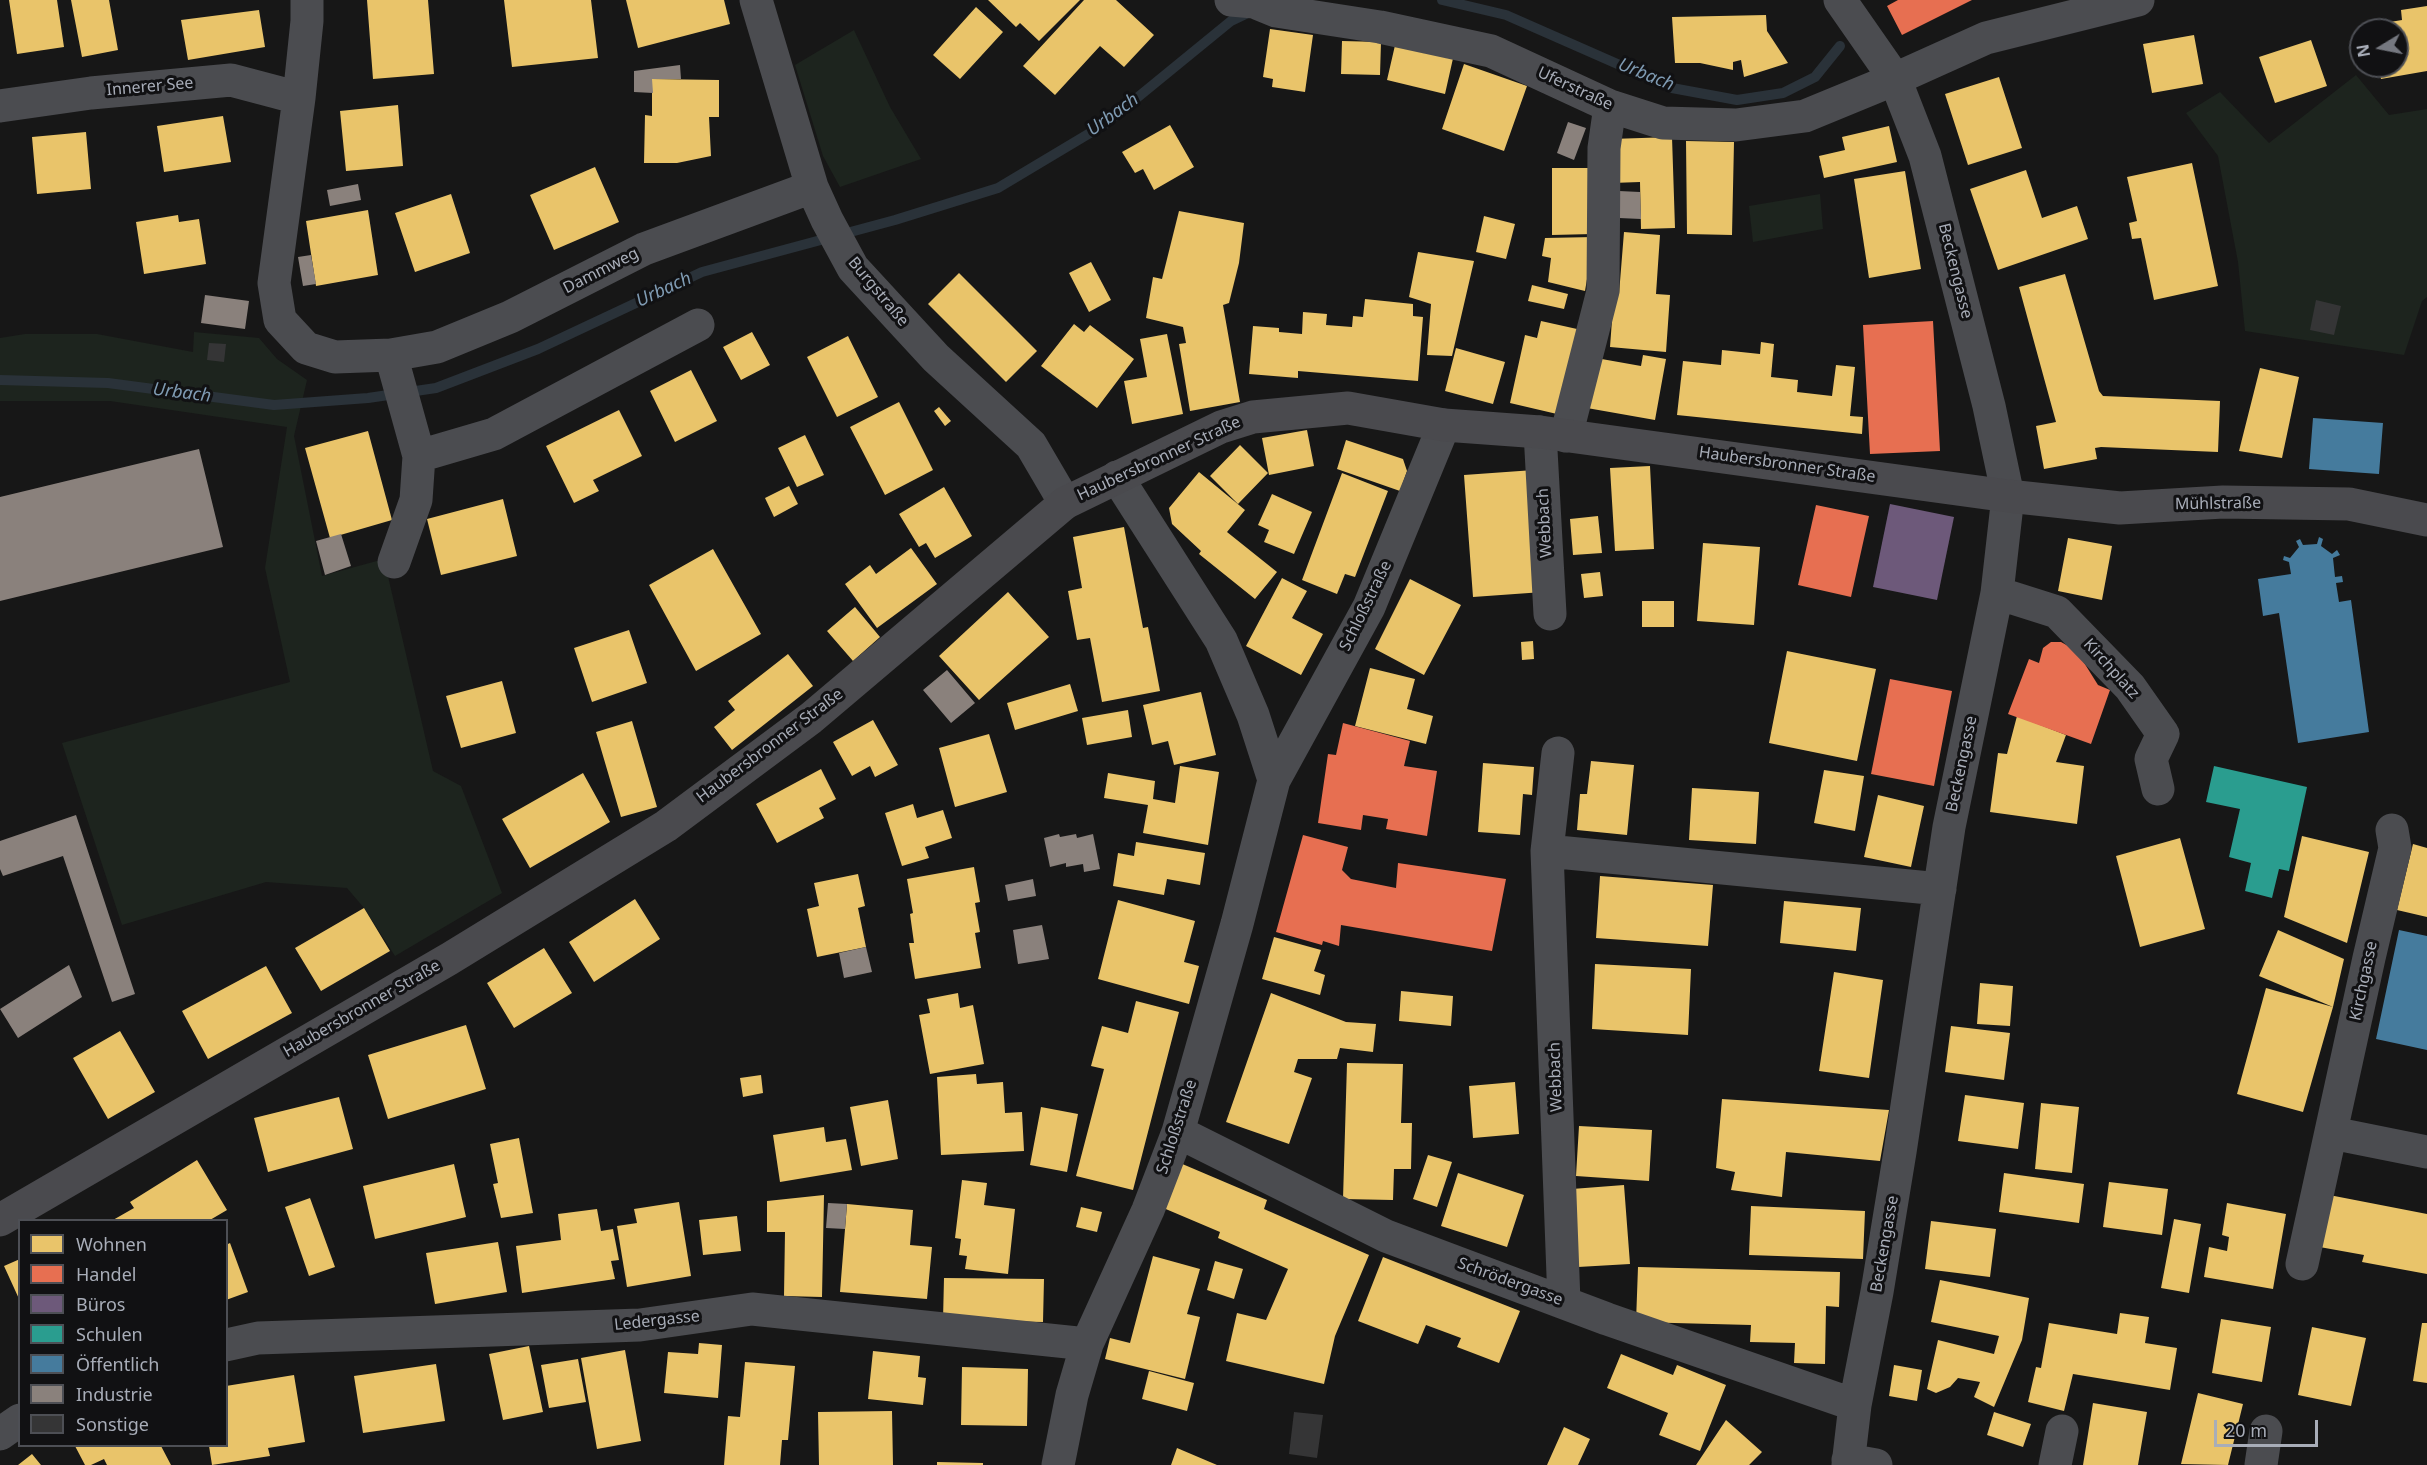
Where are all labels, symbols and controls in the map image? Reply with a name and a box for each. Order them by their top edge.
north arrow [2349,18,2409,78]
text: N [2351,42,2375,59]
water label: Urbach [1615,54,1677,96]
street label: Uferstraße [1534,63,1616,115]
street label: Innerer See [106,74,194,100]
water label: Urbach [1083,89,1143,141]
street label: Beckengasse [1934,221,1976,321]
street label: Dammweg [560,244,642,298]
street label: Burgstraße [844,254,912,330]
water label: Urbach [633,268,695,312]
water label: Urbach [152,379,212,407]
street label: Haubersbronner Straße [1074,413,1244,505]
street label: Haubersbronner Straße [1697,443,1877,487]
street label: Webbach [1534,488,1556,558]
street label: Mühlstraße [2175,494,2261,514]
street label: Schloßstraße [1336,558,1396,654]
street label: Kirchplatz [2079,635,2143,703]
street label: Haubersbronner Straße [693,685,847,807]
street label: Beckengasse [1942,714,1982,814]
street label: Kirchgasse [2346,939,2382,1023]
street label: Haubersbronner Straße [280,956,444,1062]
street label: Webbach [1545,1042,1567,1112]
street label: Schloßstraße [1153,1077,1201,1177]
street label: Beckengasse [1867,1194,1903,1294]
legend [18,1219,228,1447]
text: Wohnen [76,1232,147,1256]
street label: Schrödergasse [1455,1254,1565,1310]
text: Handel [76,1262,136,1286]
text: Büros [76,1292,125,1316]
street label: Ledergasse [613,1307,701,1335]
text: Schulen [76,1322,143,1346]
text: Öffentlich [76,1352,159,1376]
text: Industrie [76,1382,153,1406]
scale bar [2217,1408,2320,1446]
text: Sonstige [76,1412,149,1436]
text: 20 m [2225,1418,2267,1442]

